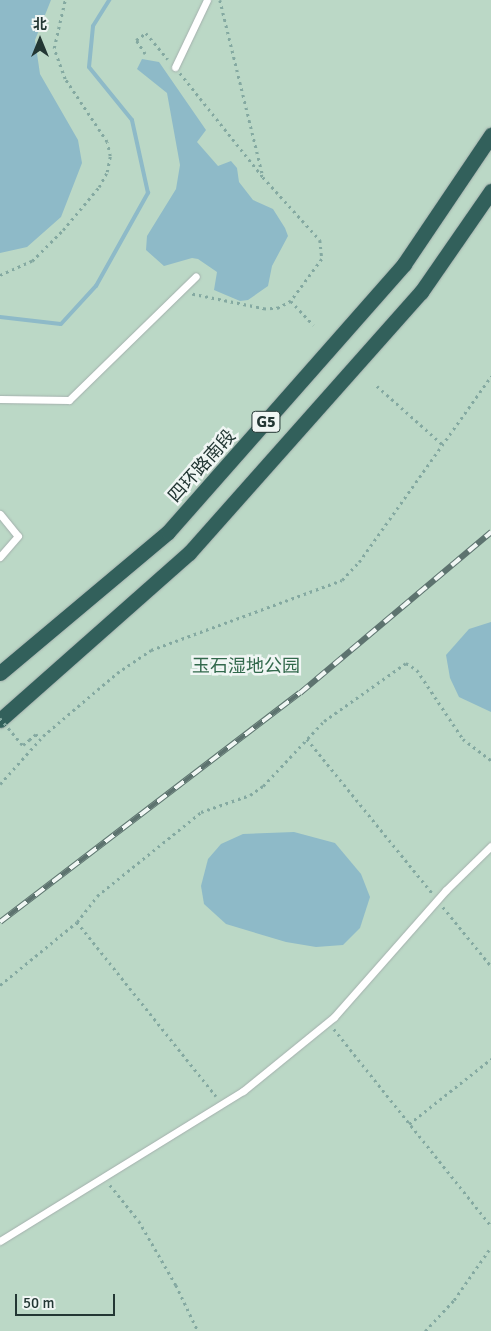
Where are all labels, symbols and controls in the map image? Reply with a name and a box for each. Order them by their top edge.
north arrow [15,15,65,65]
text: 北 [33,16,47,33]
road number: G5 [251,408,281,436]
street label: 四环路南段 [164,425,240,507]
park label: 玉石湿地公园 [192,655,300,677]
scale bar [18,1284,118,1316]
text: 50 m [23,1294,54,1312]

